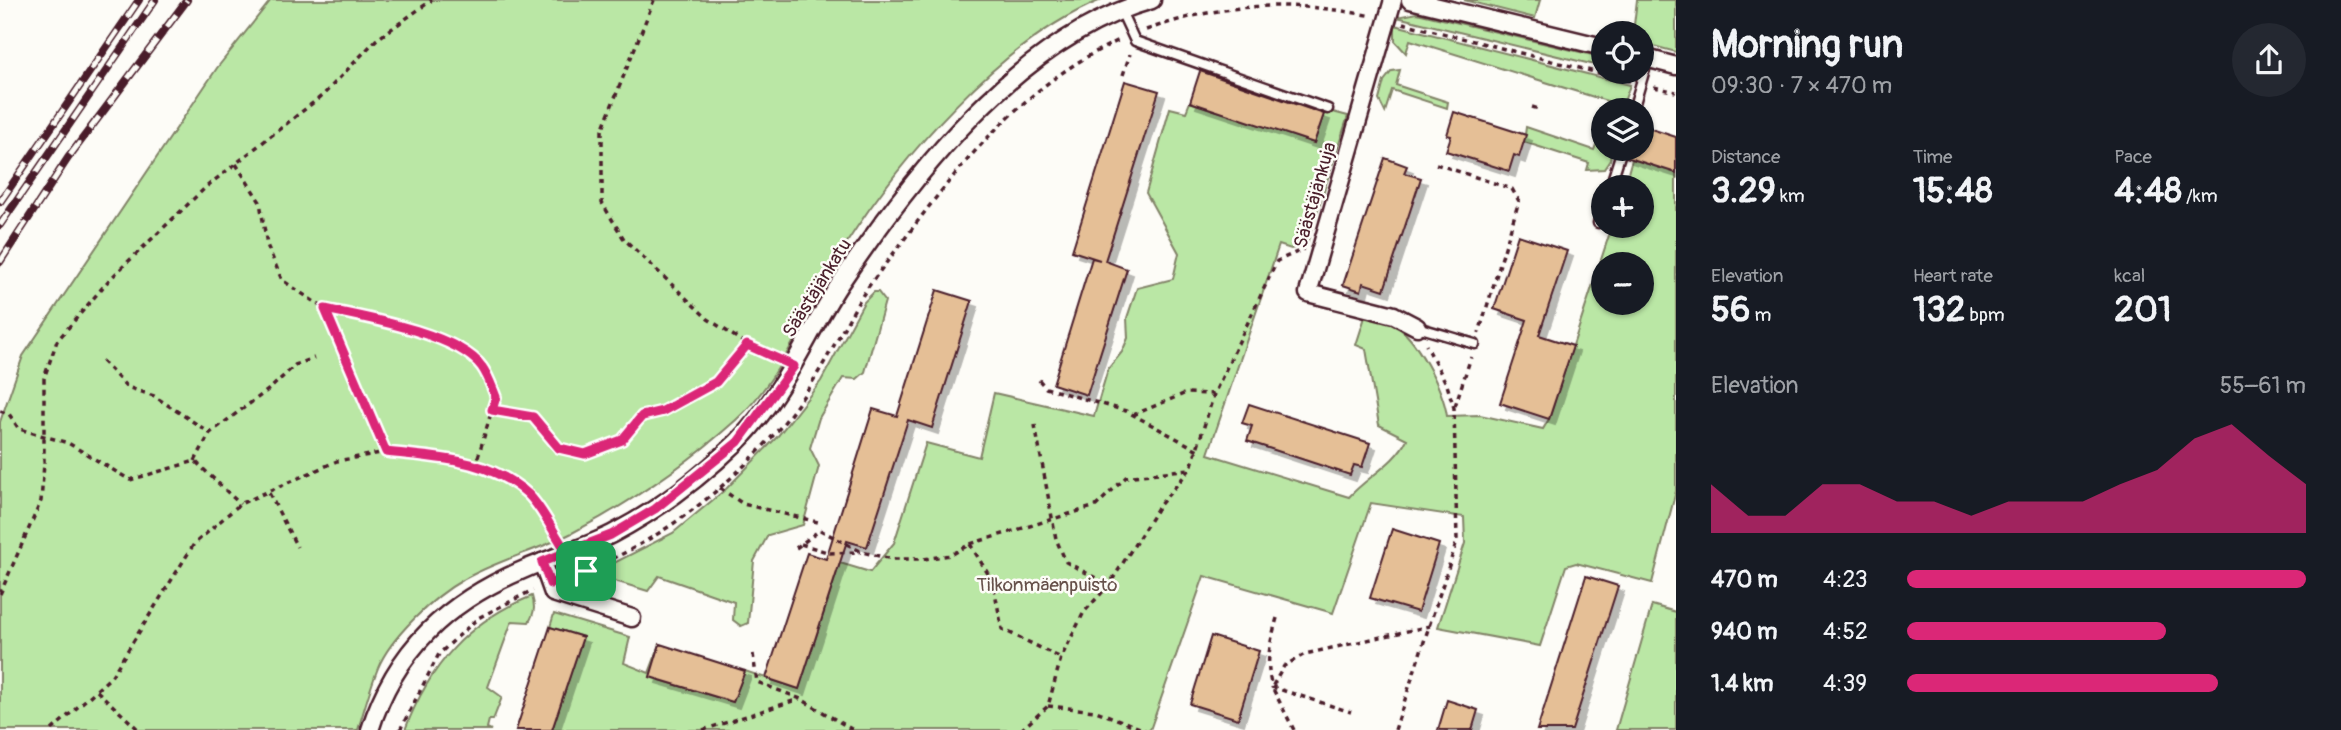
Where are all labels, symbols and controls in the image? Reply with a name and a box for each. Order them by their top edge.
map controls [1591,21,1654,315]
button: locate [1591,21,1654,84]
text: Morning run [1711,21,1903,69]
button: share [2232,23,2306,97]
text: 09:30 · 7 × 470 m [1711,71,1892,100]
button: layers [1591,98,1654,161]
street label: Säästäjänkuja [1288,139,1342,251]
text: Distance [1711,145,1780,169]
text: Time [1913,145,1952,169]
text: Pace [2114,145,2152,169]
text: 3.29 [1711,169,1776,213]
text: 15:48 [1913,169,1993,213]
text: 4:48 [2114,169,2182,213]
button: + [1591,175,1654,238]
text: km [1776,184,1805,208]
text: /km [2182,184,2218,208]
street label: Säästäjänkatu [777,234,857,342]
button: − [1591,252,1654,315]
text: Elevation [1711,264,1783,288]
text: Heart rate [1913,264,1993,288]
text: kcal [2114,264,2145,288]
text: 56 [1711,288,1750,332]
text: 132 [1913,288,1965,332]
text: 201 [2114,288,2171,332]
text: m [1750,303,1771,327]
text: bpm [1965,303,2005,327]
text: Elevation [1711,371,1799,400]
text: 55–61 m [2220,371,2306,400]
pin [556,541,616,601]
icon: arrive [567,552,605,590]
text: 470 m [1711,565,1778,594]
text: 4:23 [1823,565,1867,594]
park label: Tilkonmäenpuisto [976,573,1118,597]
text: 940 m [1711,617,1777,646]
text: 4:52 [1823,617,1868,646]
text: 1.4 km [1711,669,1773,698]
text: 4:39 [1823,669,1867,698]

